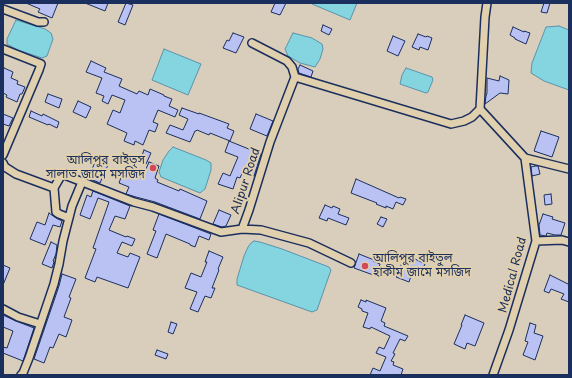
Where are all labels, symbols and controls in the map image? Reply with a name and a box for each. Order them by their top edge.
street label: Alipur Road [228,146,264,216]
place label: আলিপুর বাইতুস সালাত জামে মসজিদ [46,154,145,182]
marker: আলিপুর বাইতুস সালাত জামে মসজিদ [148,163,158,173]
street label: Medical Road [496,236,530,314]
place label: আলিপুর বাইতুল হাকীম জামে মসজিদ [373,252,471,280]
marker: আলিপুর বাইতুল হাকীম জামে মসজিদ [360,261,370,271]

